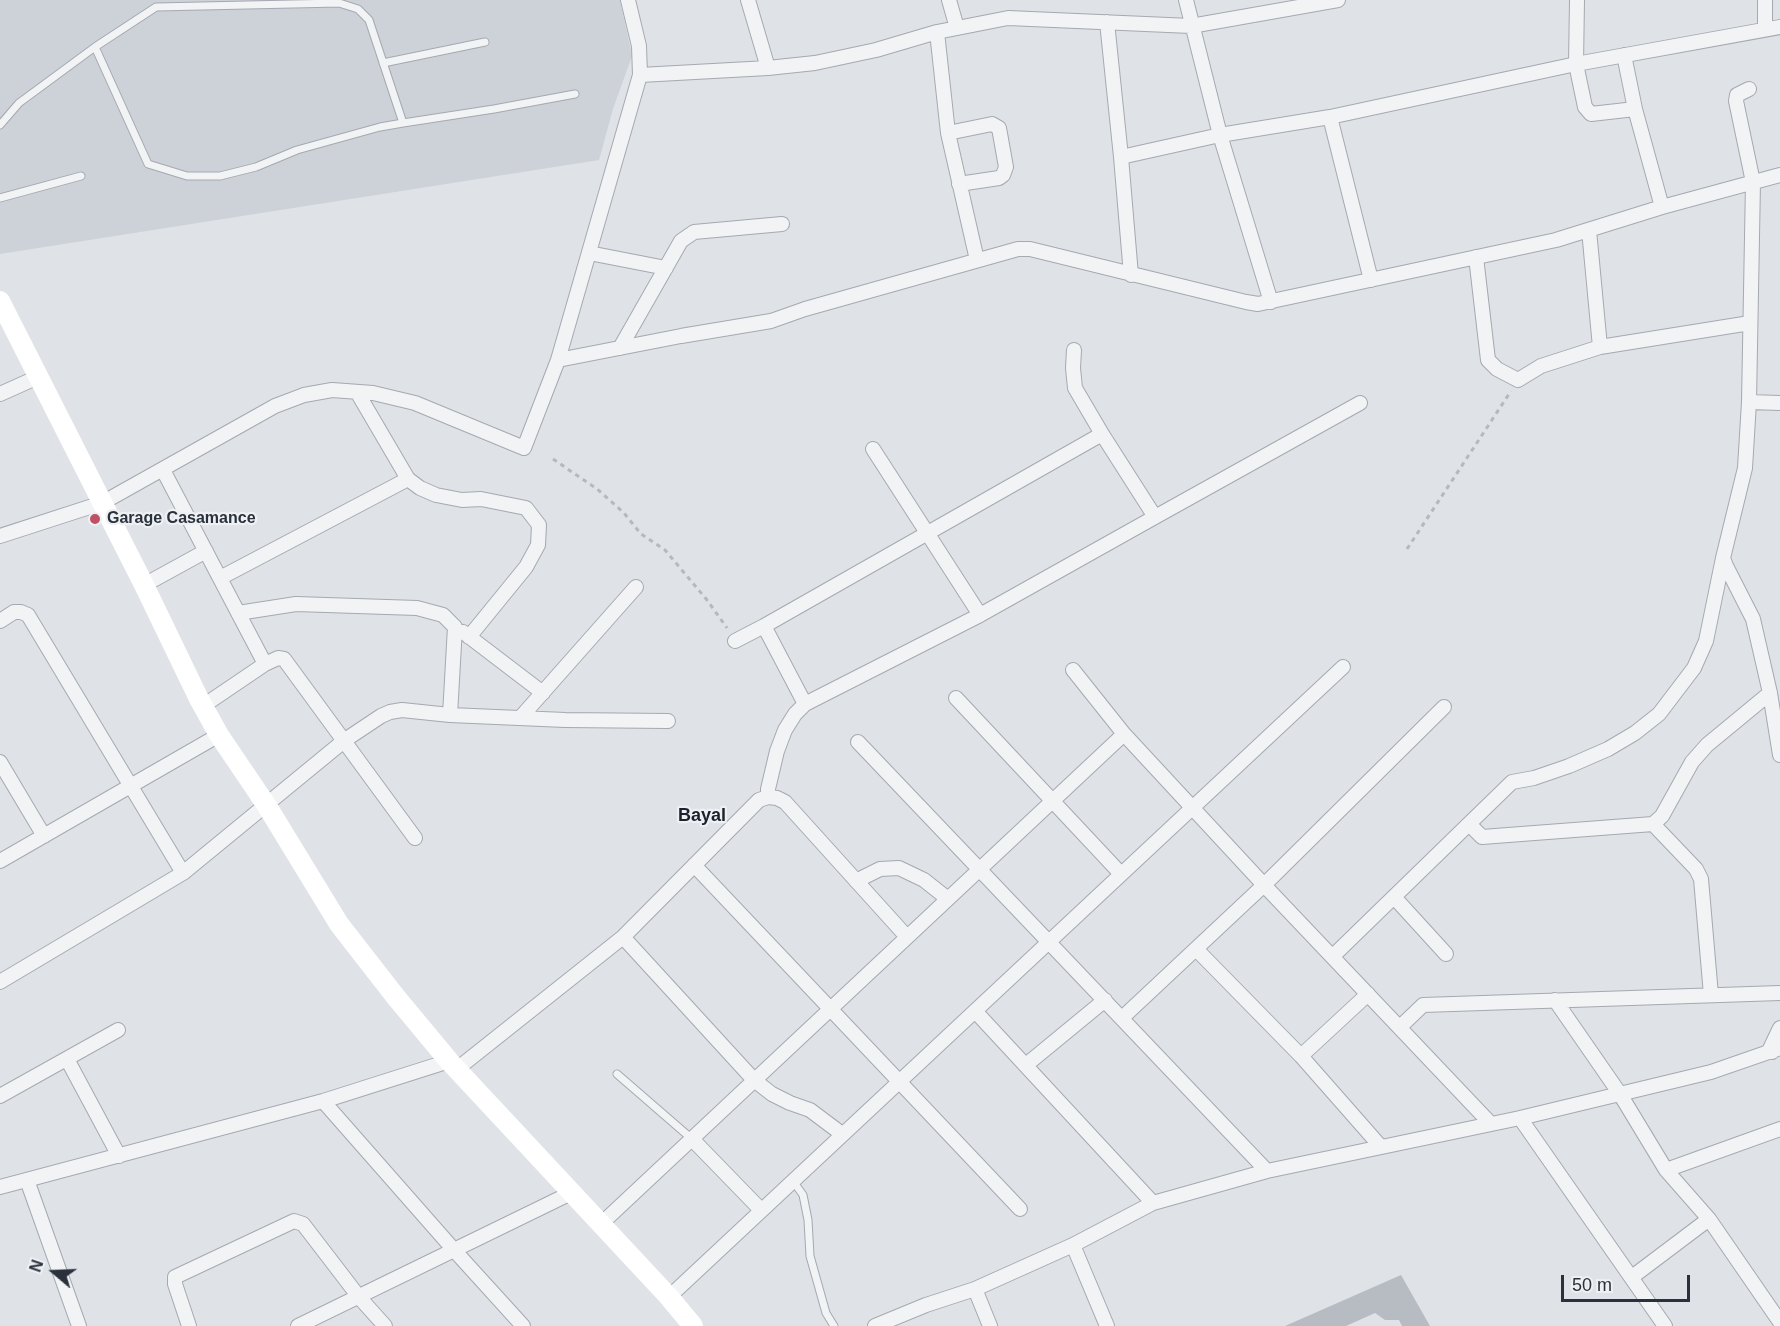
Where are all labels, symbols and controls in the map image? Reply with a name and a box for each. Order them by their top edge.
place label: Garage Casamance [107,509,256,529]
marker: Garage Casamance [88,512,102,526]
district label: Bayal [678,805,726,827]
north arrow [24,1242,84,1302]
text: N [27,1258,46,1274]
scale bar [1564,1263,1693,1301]
text: 50 m [1572,1275,1612,1295]

